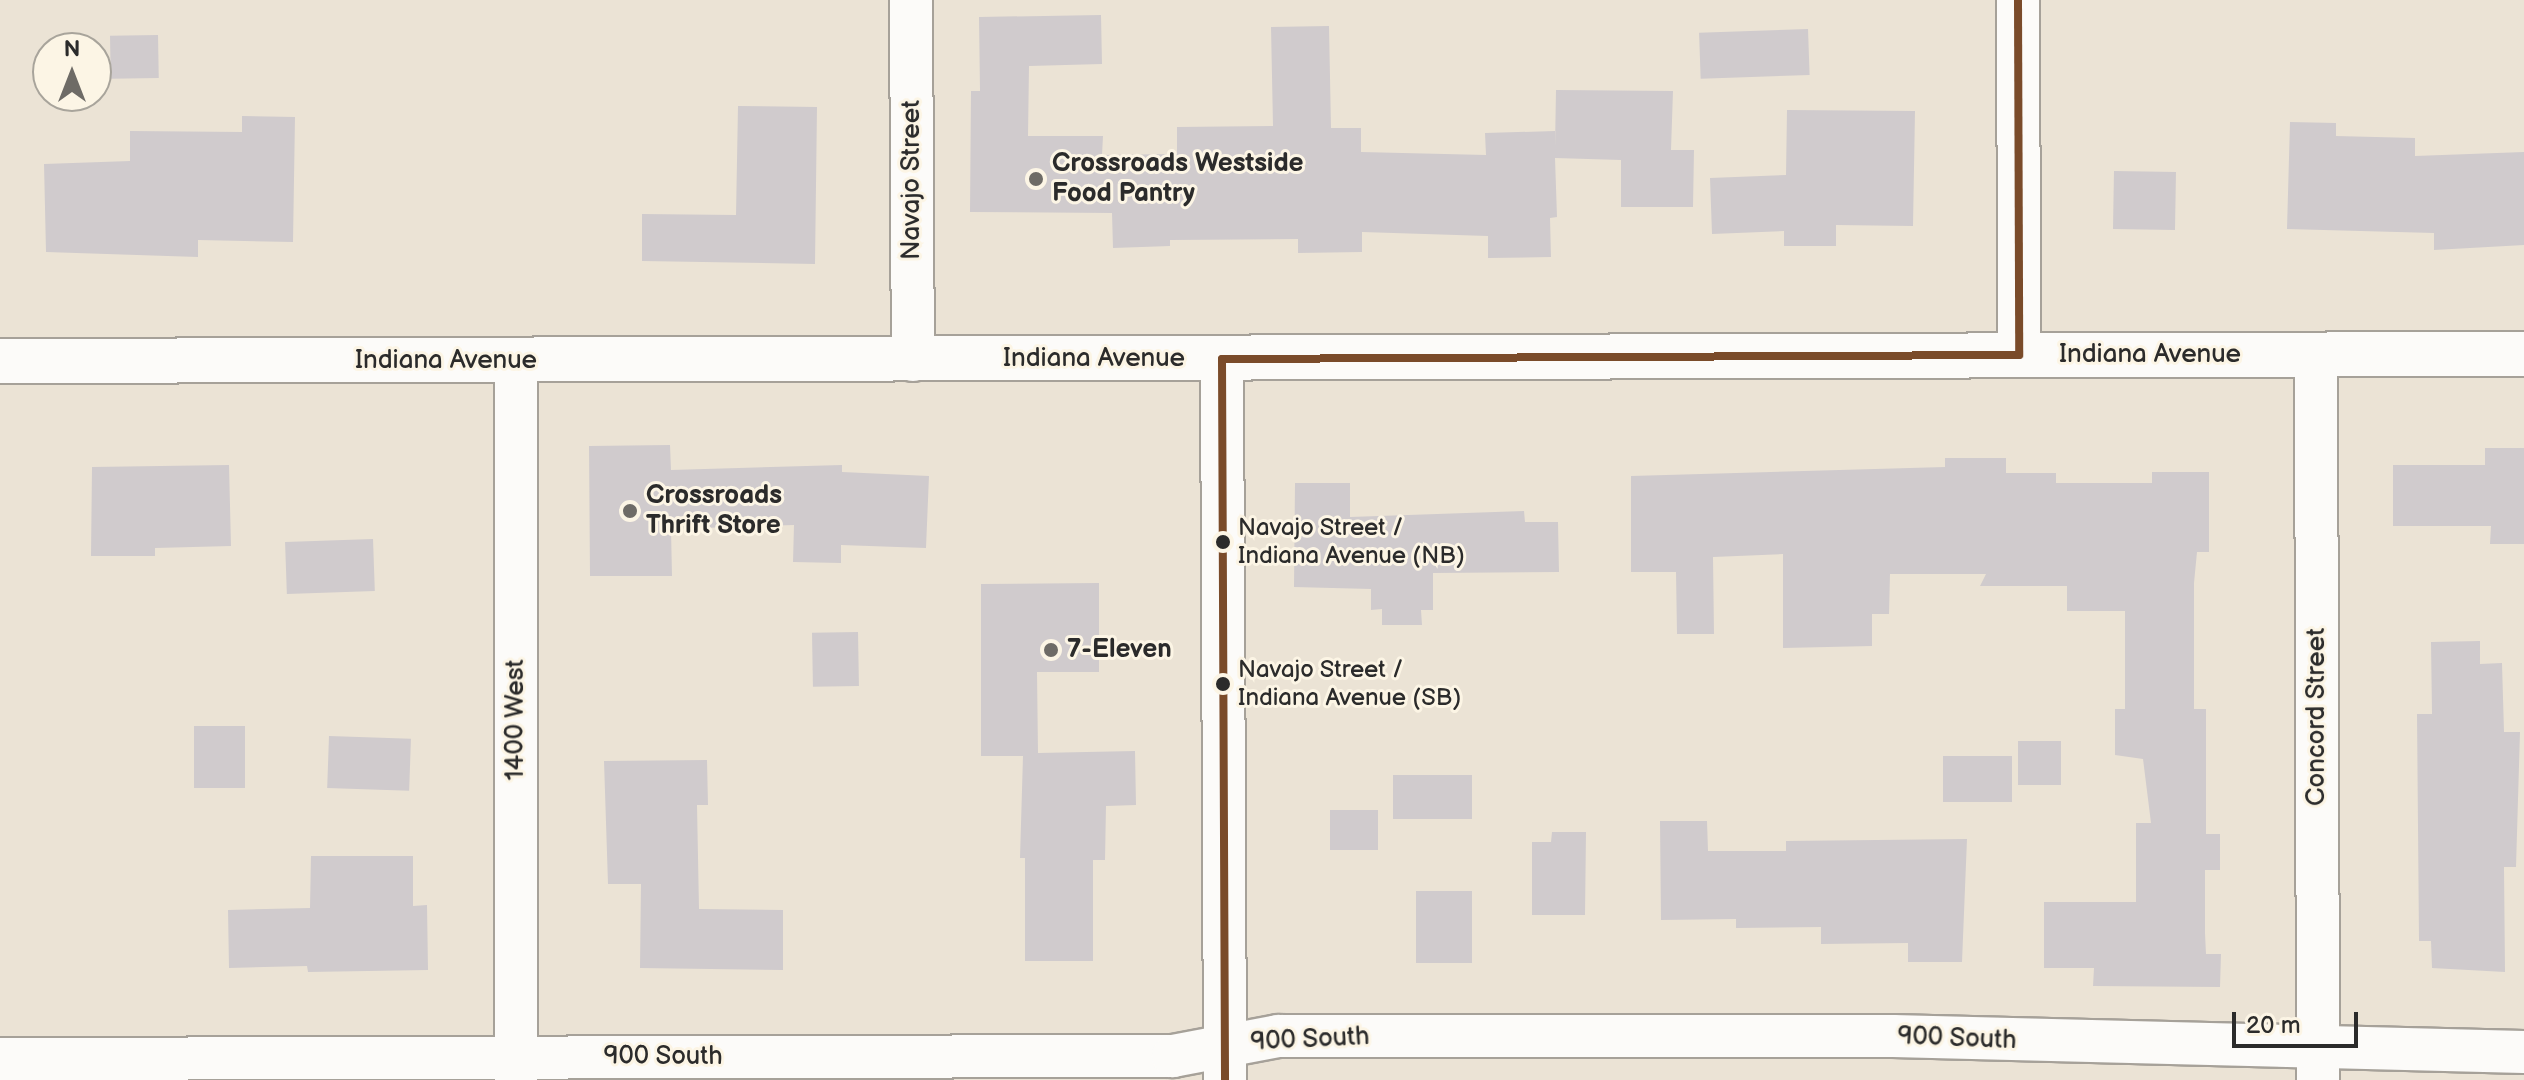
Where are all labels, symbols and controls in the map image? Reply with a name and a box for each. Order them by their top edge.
north arrow [32,32,112,112]
text: N [64,36,80,63]
street label: Navajo Street [896,100,928,260]
place label: Crossroads Westside Food Pantry [1052,148,1304,210]
marker: Crossroads Westside Food Pantry [1027,170,1045,188]
street label: Indiana Avenue [2059,339,2241,371]
street label: Indiana Avenue [1003,343,1185,375]
street label: Indiana Avenue [355,345,537,377]
place label: Crossroads Thrift Store [646,480,782,542]
marker: Crossroads Thrift Store [621,502,639,520]
place label: Navajo Street / Indiana Avenue (NB) [1238,514,1465,570]
marker: Navajo Street / Indiana Avenue (NB) [1215,534,1231,550]
street label: Concord Street [2301,628,2333,806]
place label: 7-Eleven [1067,634,1172,666]
marker: 7-Eleven [1042,641,1060,659]
place label: Navajo Street / Indiana Avenue (SB) [1238,656,1461,712]
street label: 1400 West [500,659,532,781]
marker: Navajo Street / Indiana Avenue (SB) [1215,676,1231,692]
scale bar [2236,996,2362,1046]
text: 20 m [2246,1011,2301,1040]
street label: 900 South [1249,1021,1371,1059]
street label: 900 South [1897,1021,2017,1057]
street label: 900 South [603,1041,723,1073]

